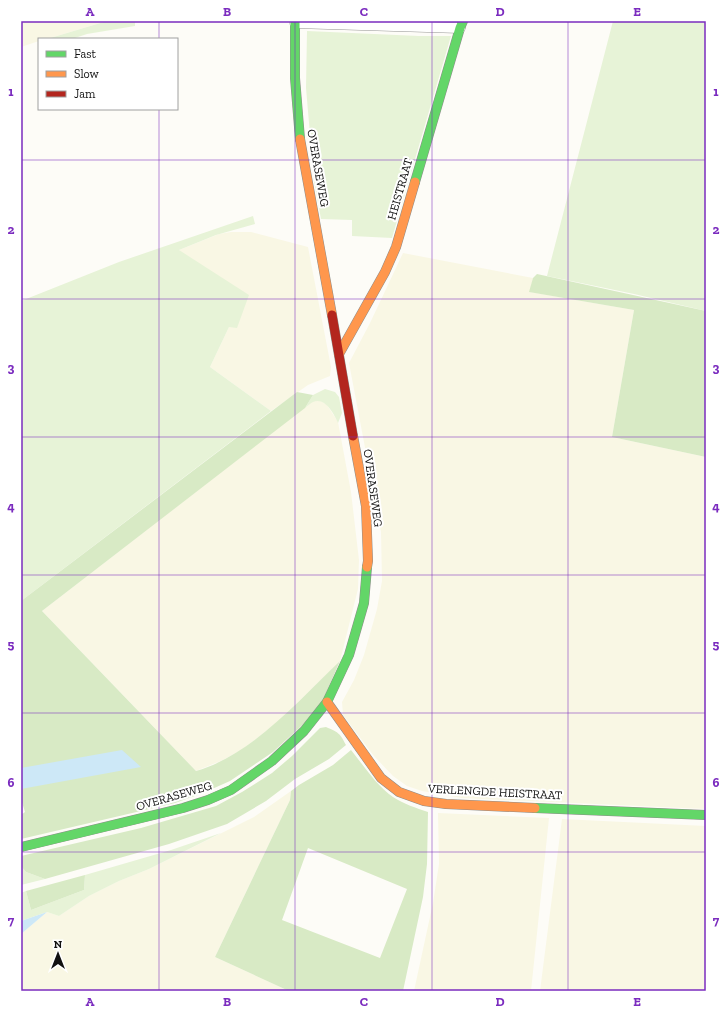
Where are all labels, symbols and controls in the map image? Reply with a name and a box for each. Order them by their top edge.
text: A [86,4,95,19]
text: B [223,4,231,19]
text: C [360,4,368,19]
text: D [495,4,505,19]
text: E [633,4,641,19]
legend [38,38,178,110]
text: Fast [74,47,97,61]
text: Slow [74,67,100,81]
text: 1 [8,84,14,99]
text: 1 [713,84,719,99]
text: Jam [74,87,96,101]
street label: OVERASEWEG [304,128,332,208]
street label: HEISTRAAT [385,156,416,221]
text: 2 [8,222,15,237]
text: 2 [713,222,720,237]
text: 3 [8,360,15,375]
text: 3 [713,360,720,375]
street label: OVERASEWEG [361,448,385,528]
text: 4 [7,499,15,514]
text: 4 [712,499,720,514]
text: 5 [8,637,15,652]
text: 5 [713,637,720,652]
text: 6 [8,775,15,790]
text: 6 [713,775,720,790]
street label: OVERASEWEG [134,778,214,814]
street label: VERLENGDE HEISTRAAT [426,781,563,803]
text: 7 [8,913,15,928]
text: 7 [713,913,720,928]
north arrow [38,934,78,974]
text: N [54,938,63,951]
text: A [86,994,95,1009]
text: B [223,994,231,1009]
text: C [360,994,368,1009]
text: D [495,994,505,1009]
text: E [633,994,641,1009]

